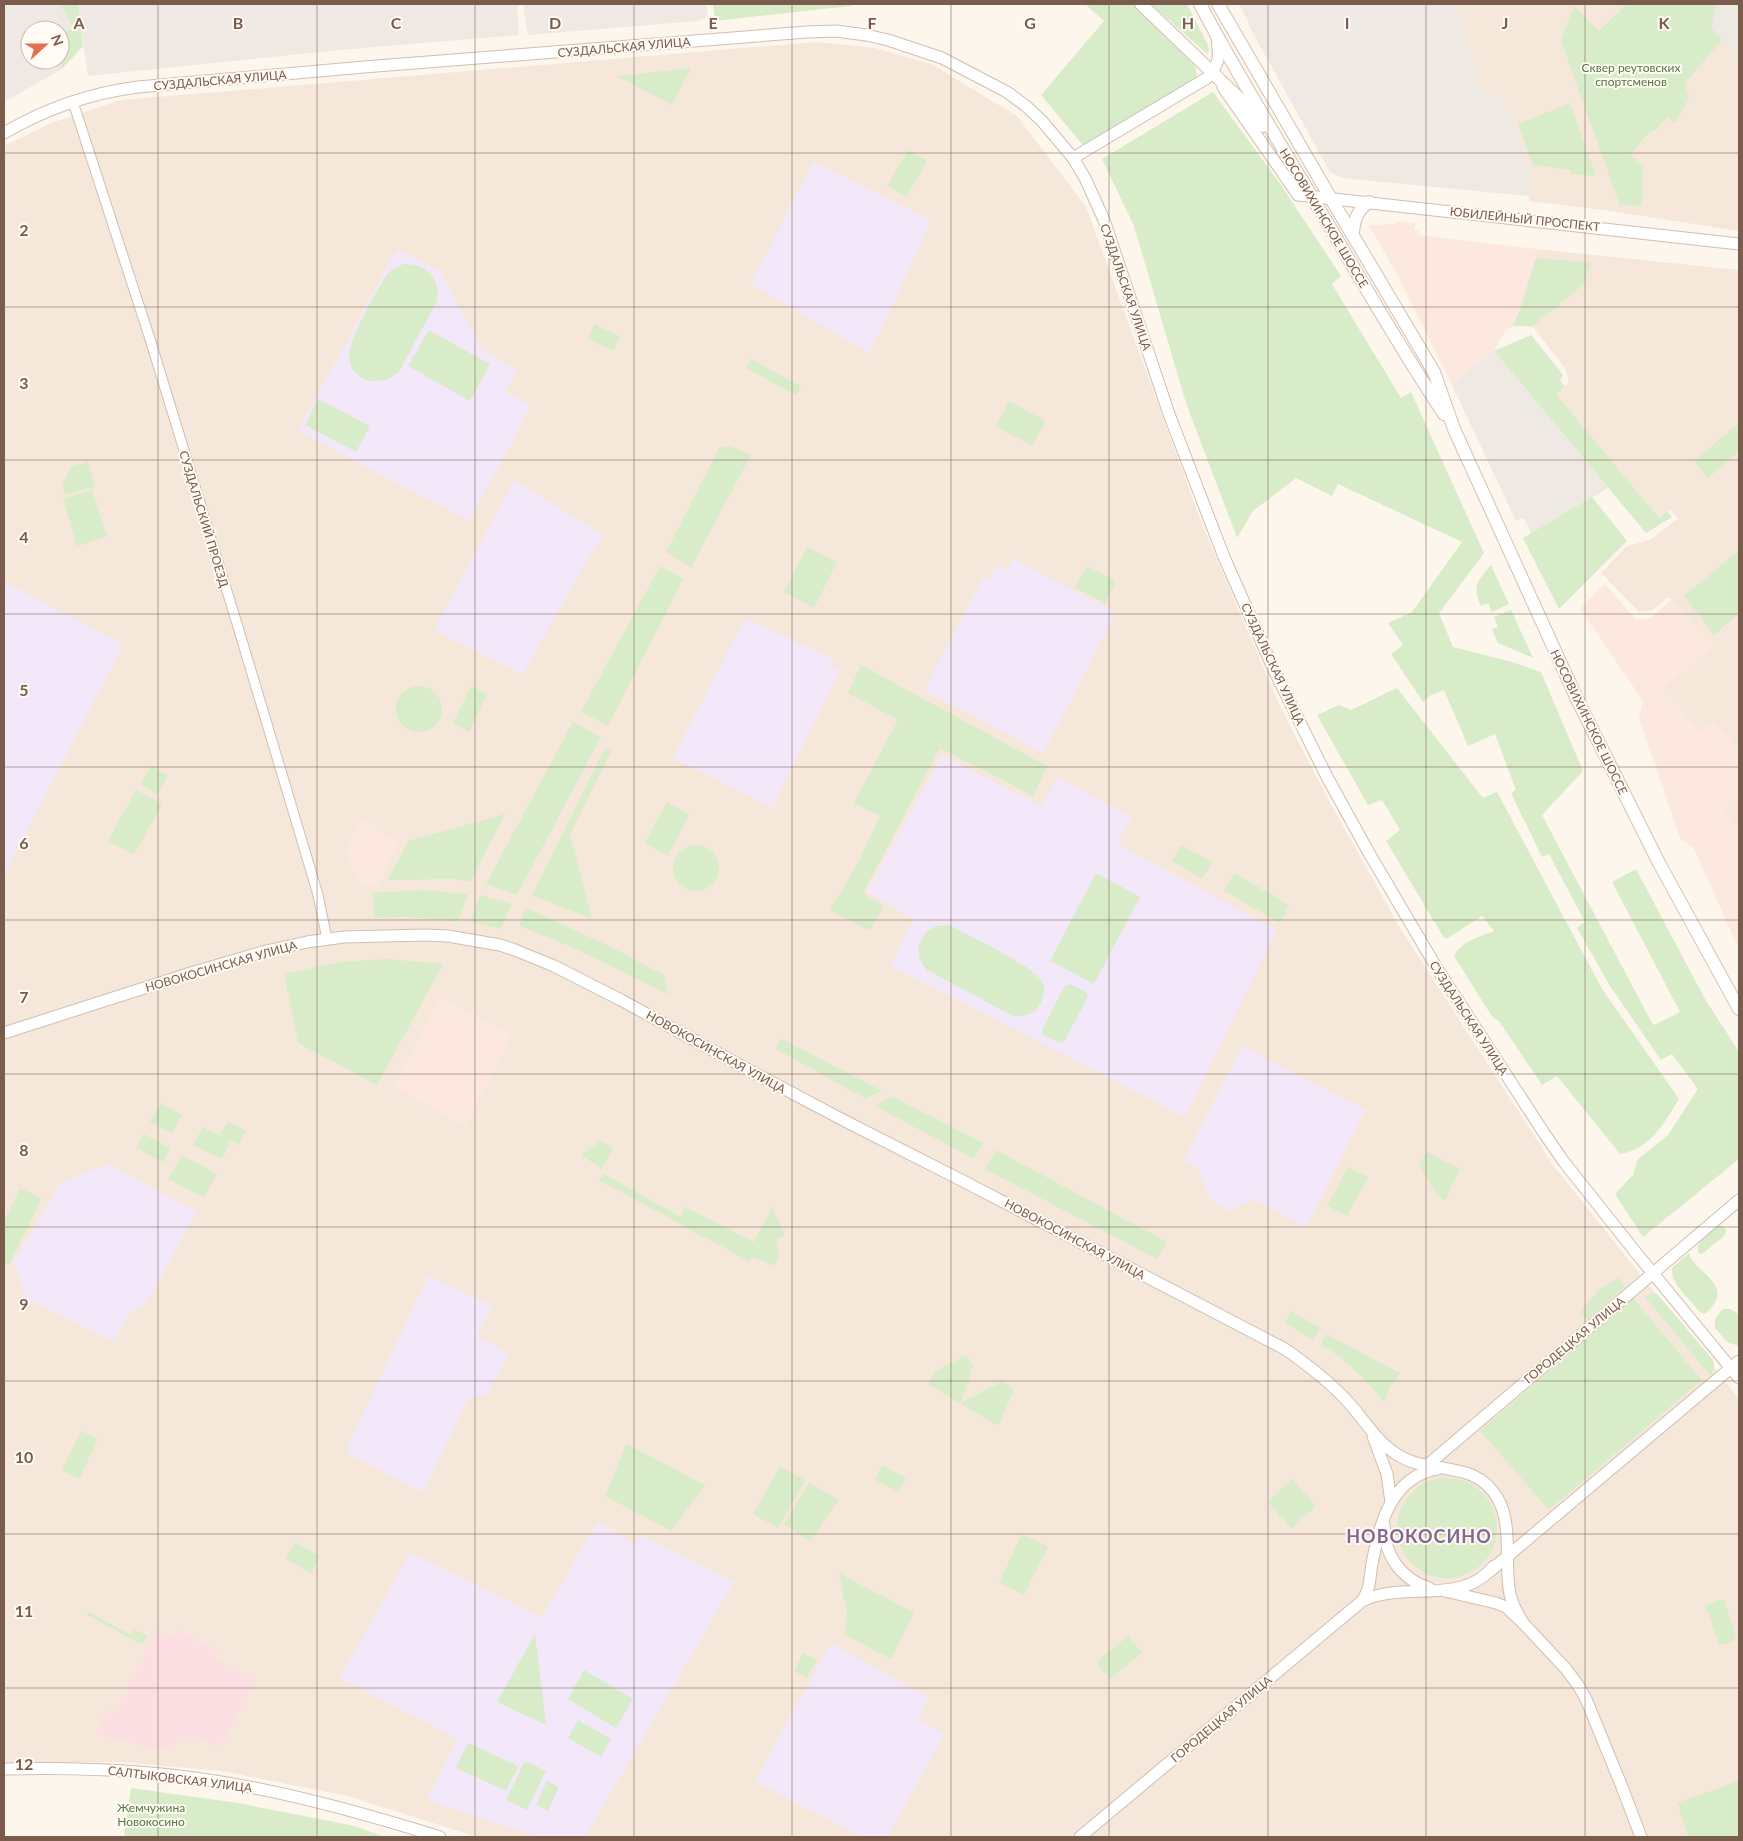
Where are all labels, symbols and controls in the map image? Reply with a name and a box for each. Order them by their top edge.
text: A [72,13,85,32]
text: B [233,13,243,32]
text: C [391,13,402,32]
text: D [549,13,561,32]
text: E [708,13,718,32]
text: F [867,13,877,32]
text: G [1024,13,1036,32]
text: H [1182,13,1194,32]
text: I [1345,13,1349,32]
text: J [1502,13,1508,32]
text: K [1659,13,1671,32]
north arrow [20,20,70,70]
text: N [48,32,67,48]
street label: СУЗДАЛЬСКАЯ УЛИЦА [557,34,692,60]
park label: Сквер реутовских спортсменов [1582,60,1680,89]
street label: СУЗДАЛЬСКАЯ УЛИЦА [153,67,288,93]
street label: НОСОВИХИНСКОЕ ШОССЕ [1276,146,1372,290]
street label: ЮБИЛЕЙНЫЙ ПРОСПЕКТ [1449,204,1601,234]
text: 2 [19,220,29,239]
street label: СУЗДАЛЬСКАЯ УЛИЦА [1097,222,1155,353]
text: 3 [19,373,29,392]
street label: СУЗДАЛЬСКИЙ ПРОЕЗД [176,449,232,590]
text: 4 [19,527,29,546]
street label: СУЗДАЛЬСКАЯ УЛИЦА [1238,600,1308,728]
street label: НОСОВИХИНСКОЕ ШОССЕ [1547,647,1631,797]
text: 5 [19,680,29,699]
text: 6 [19,833,29,852]
street label: НОВОКОСИНСКАЯ УЛИЦА [143,937,299,995]
street label: СУЗДАЛЬСКАЯ УЛИЦА [1426,958,1512,1079]
text: 7 [19,987,29,1006]
street label: НОВОКОСИНСКАЯ УЛИЦА [644,1007,789,1097]
text: 8 [19,1140,29,1159]
street label: НОВОКОСИНСКАЯ УЛИЦА [1002,1196,1149,1283]
street label: ГОРОДЕЦКАЯ УЛИЦА [1520,1293,1628,1387]
text: 9 [19,1294,29,1313]
text: 10 [15,1447,33,1466]
district label: НОВОКОСИНО [1346,1525,1492,1547]
text: 11 [15,1601,33,1620]
street label: ГОРОДЕЦКАЯ УЛИЦА [1167,1672,1275,1766]
text: 12 [15,1754,33,1773]
street label: САЛТЫКОВСКАЯ УЛИЦА [107,1763,254,1795]
park label: Жемчужина Новокосино [117,1800,185,1829]

